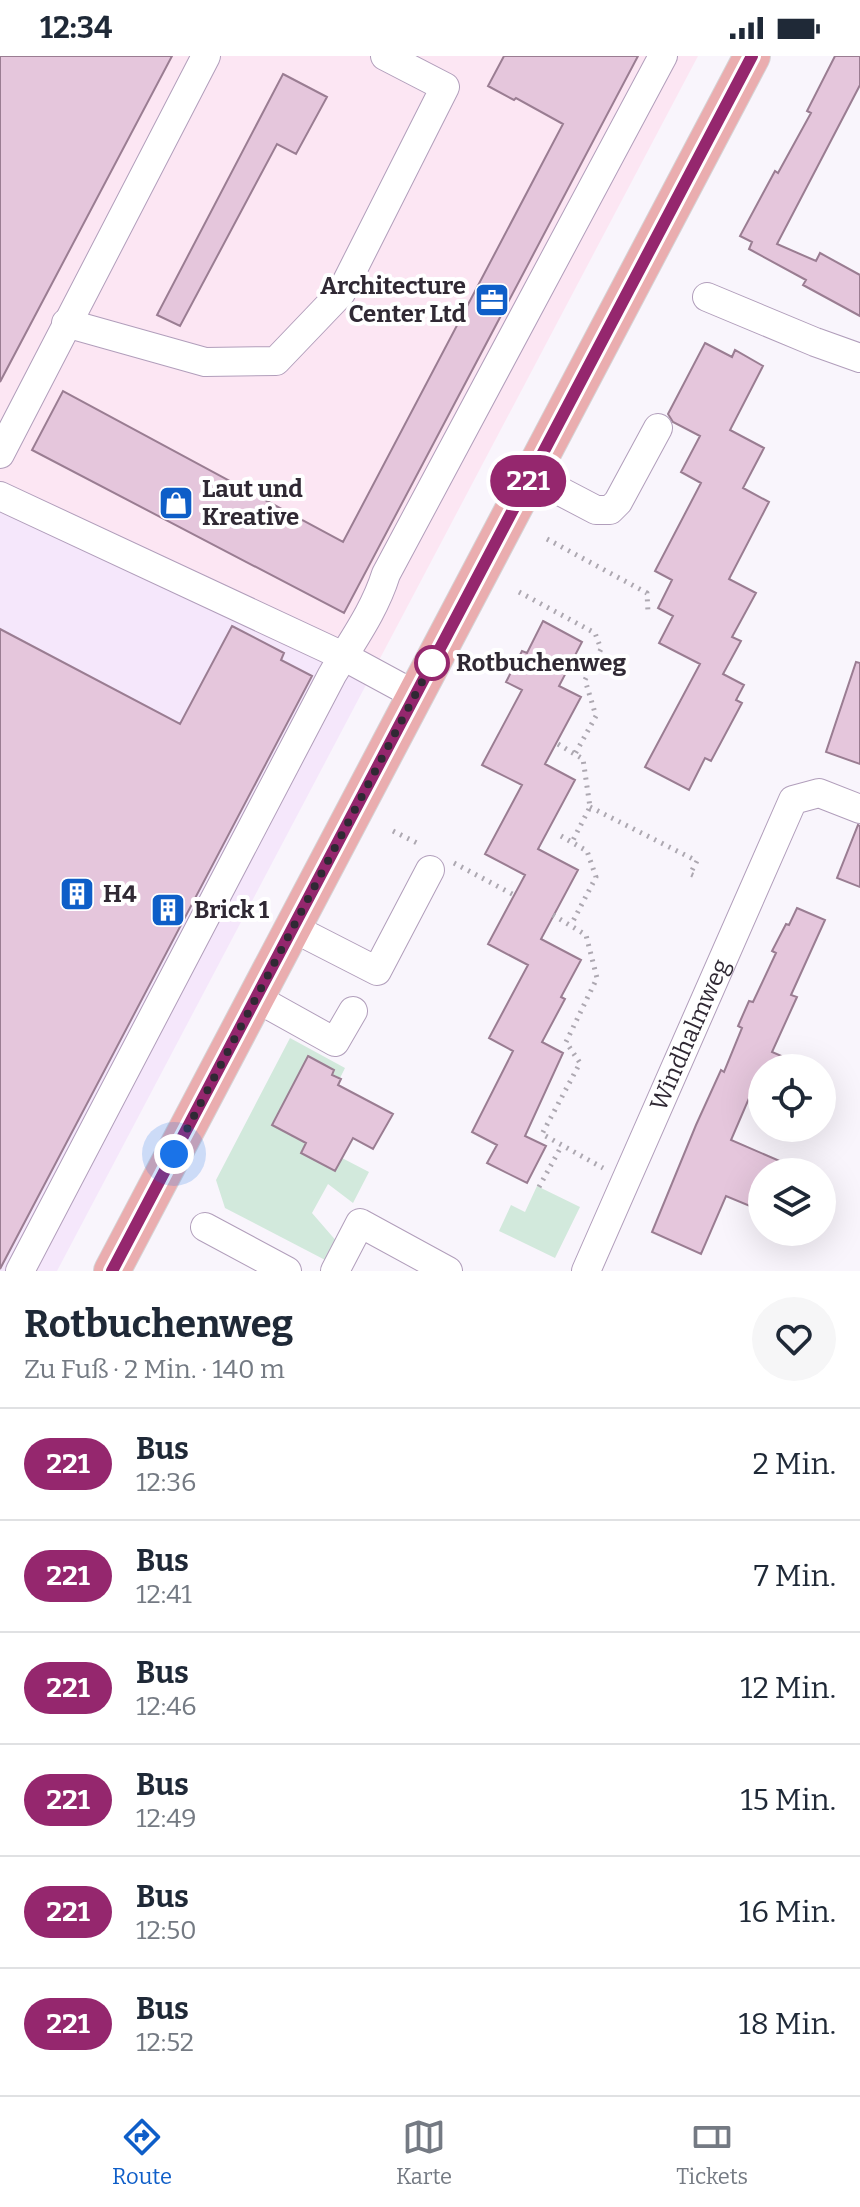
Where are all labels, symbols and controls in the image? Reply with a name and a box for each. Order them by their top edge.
text: 12:34 [40,10,112,46]
place label: Architecture Center Ltd [320,272,467,328]
office icon: Architecture Center Ltd [473,281,511,319]
line badge: 221 [482,455,574,507]
text: 221 [506,464,550,497]
place label: Laut und Kreative [202,475,303,531]
shop icon: Laut und Kreative [157,484,195,522]
marker: Rotbuchenweg [415,646,449,680]
place label: Rotbuchenweg [456,649,626,677]
building icon: H4 [58,875,96,913]
place label: H4 [103,880,137,908]
building icon: Brick 1 [149,891,187,929]
place label: Brick 1 [194,896,270,924]
street label: Windhalmweg [644,955,735,1115]
map controls [748,1054,836,1246]
button: locate [748,1054,836,1142]
your location [154,1134,194,1174]
button: layers [748,1158,836,1246]
button: heart [752,1297,836,1381]
text: Rotbuchenweg [24,1301,293,1347]
text: Zu Fuß · 2 Min. · 140 m [24,1354,285,1385]
text: Bus [136,1431,189,1467]
text: 2 Min. [752,1446,836,1482]
text: 221 [46,1447,90,1480]
text: 12:36 [136,1467,196,1498]
text: Bus [136,1543,189,1579]
text: 7 Min. [754,1558,836,1594]
text: 221 [46,1559,90,1592]
text: 12:41 [136,1579,192,1610]
text: Bus [136,1655,189,1691]
text: 12 Min. [740,1670,836,1706]
text: 221 [46,1671,90,1704]
text: 12:46 [136,1691,197,1722]
text: Bus [136,1767,189,1803]
text: 15 Min. [741,1782,836,1818]
text: 221 [46,1783,90,1816]
text: 12:49 [136,1803,197,1834]
text: Bus [136,1879,189,1915]
text: 16 Min. [739,1894,836,1930]
text: 221 [46,1895,90,1928]
text: 12:50 [136,1915,197,1946]
text: Bus [136,1991,189,2027]
text: 18 Min. [739,2006,836,2042]
text: 221 [46,2007,90,2040]
text: 12:52 [136,2027,194,2058]
tab: Route [112,2115,172,2190]
tab: Karte [396,2115,452,2190]
tab: Tickets [676,2115,748,2190]

